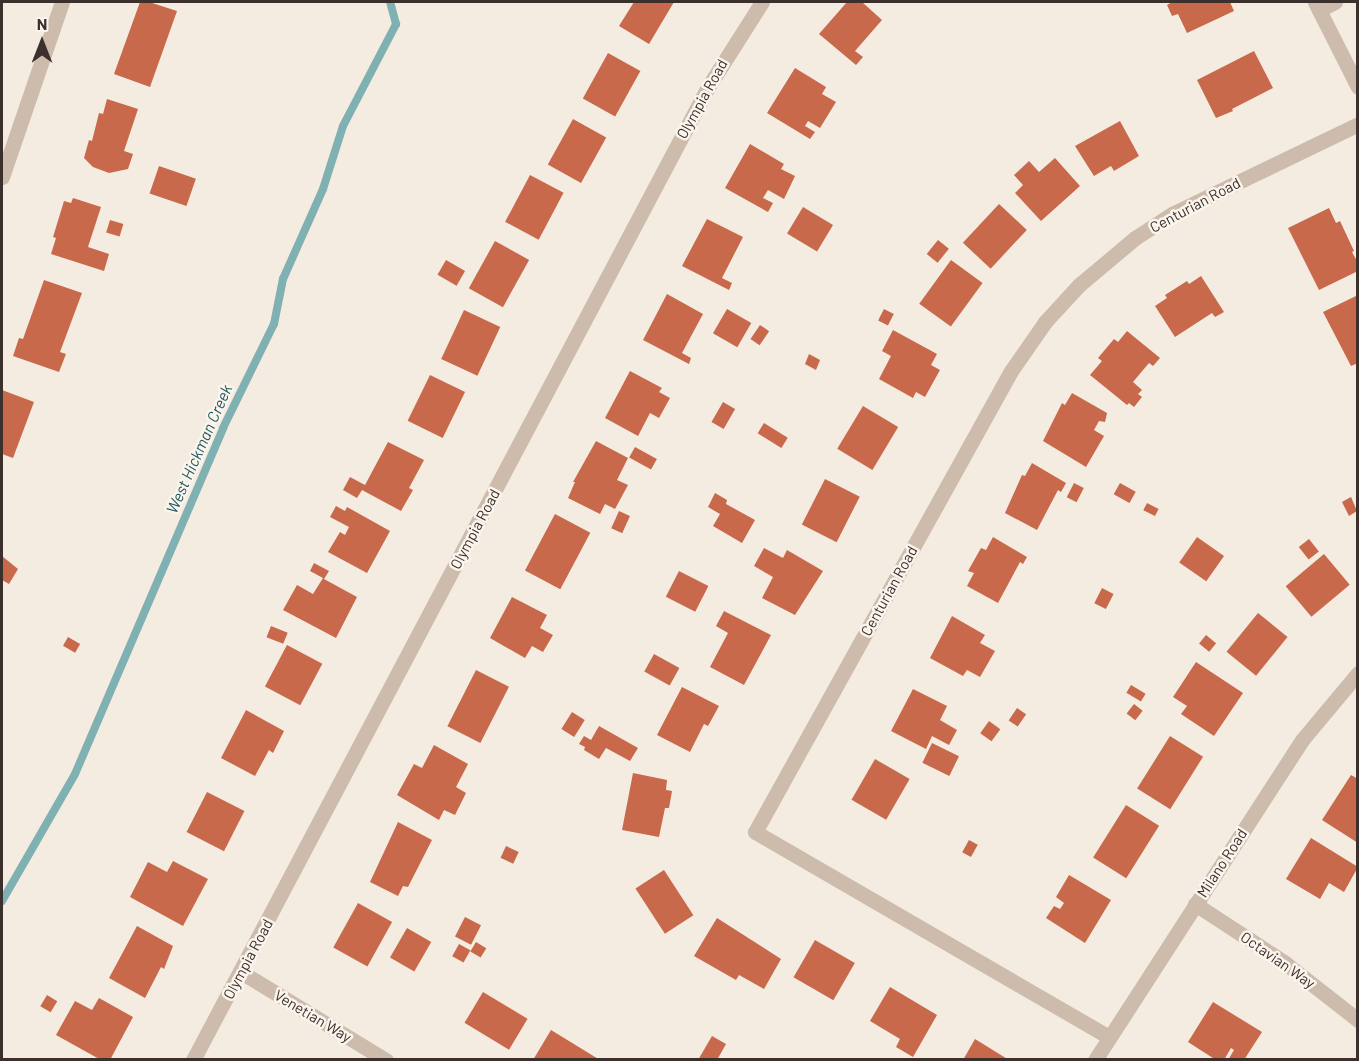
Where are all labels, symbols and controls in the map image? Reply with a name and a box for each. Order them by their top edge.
north arrow [12,12,72,72]
text: N [37,14,47,33]
street label: Olympia Road [673,56,731,142]
street label: Centurian Road [1147,174,1243,236]
water label: West Hickman Creek [162,382,236,516]
street label: Olympia Road [446,486,504,572]
street label: Centurian Road [857,543,921,639]
street label: Milano Road [1193,825,1251,901]
street label: Olympia Road [219,916,277,1002]
street label: Octavian Way [1237,928,1319,992]
street label: Venetian Way [271,986,355,1046]

